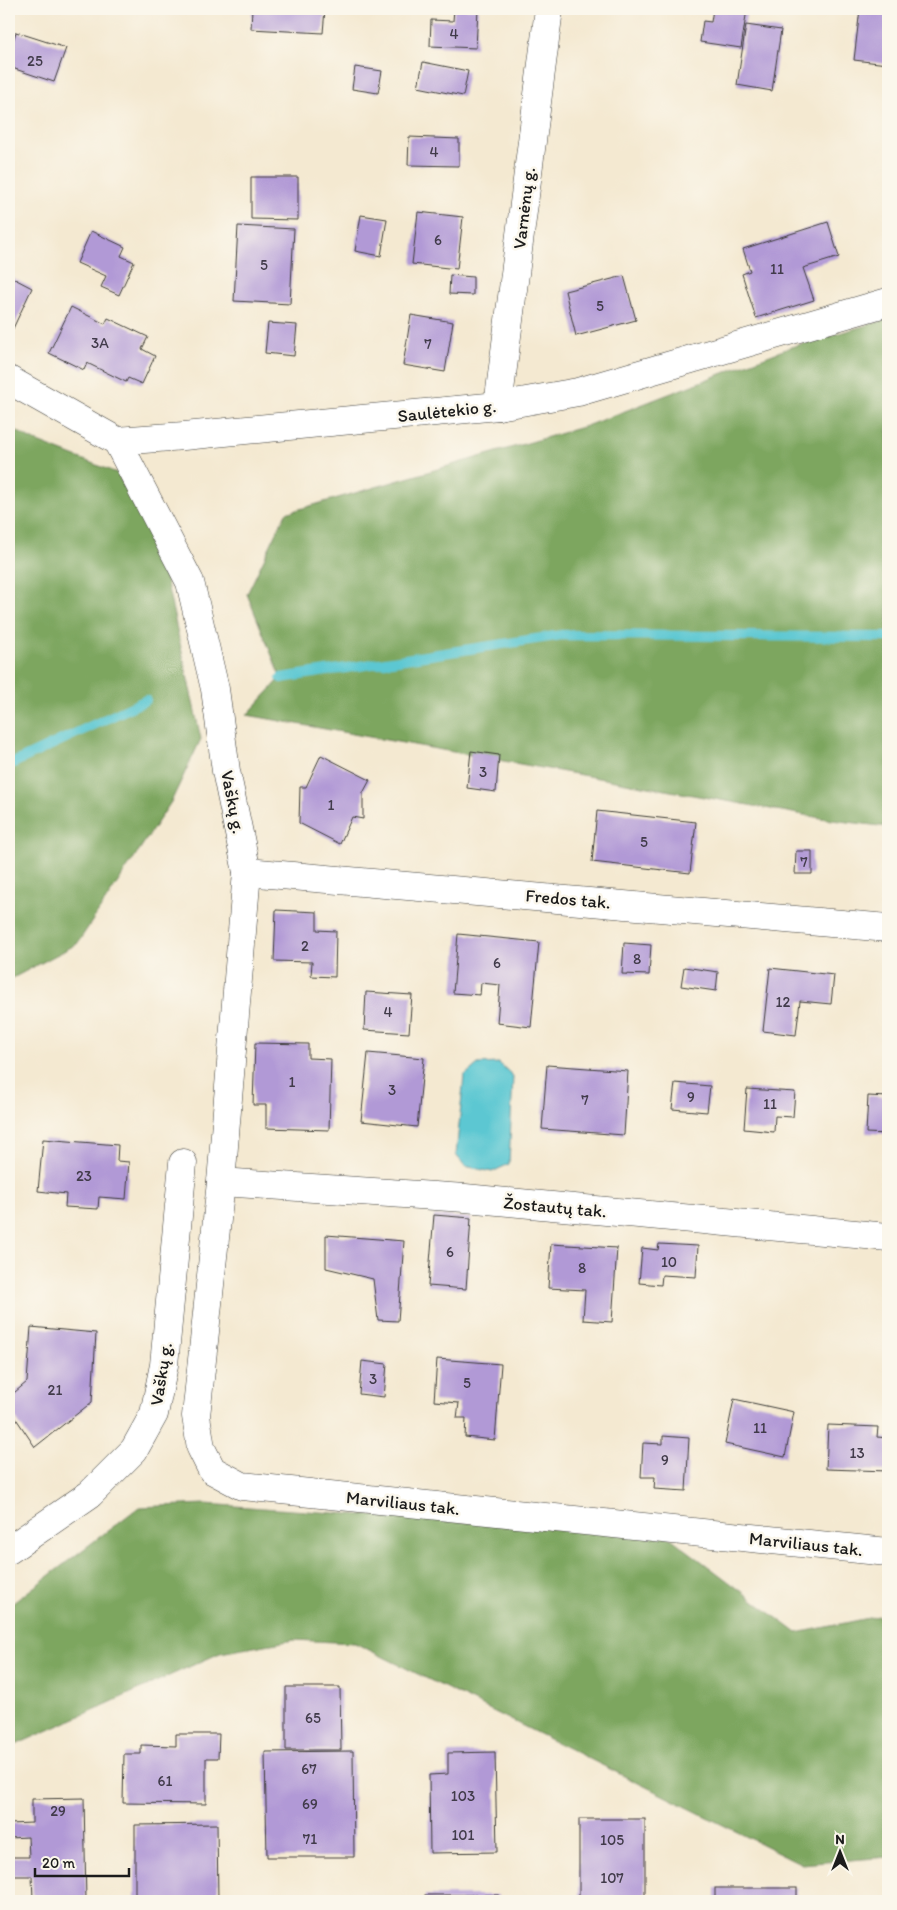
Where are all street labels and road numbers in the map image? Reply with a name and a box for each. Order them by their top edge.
street label: Varnėnų g. [508,166,540,250]
street label: Saulėtekio g. [397,395,497,427]
street label: Vaškų g. [216,768,250,836]
street label: Fredos tak. [524,884,612,914]
street label: Žostautų tak. [502,1192,608,1222]
street label: Vaškų g. [145,1341,177,1407]
street label: Marviliaus tak. [345,1486,461,1520]
street label: Marviliaus tak. [748,1527,864,1561]

